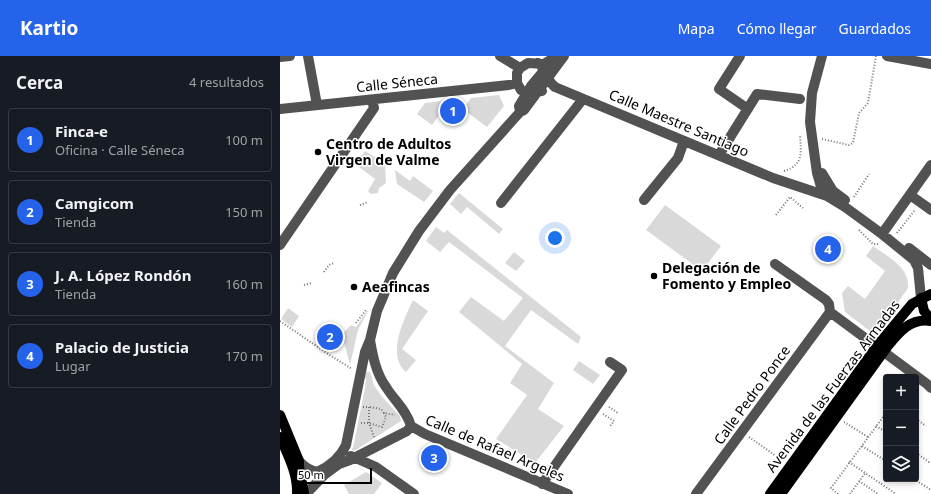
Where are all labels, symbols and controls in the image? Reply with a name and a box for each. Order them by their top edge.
text: Kartio [20,15,78,41]
text: Mapa [678,19,715,38]
text: Cómo llegar [737,19,817,38]
text: Guardados [839,19,911,38]
street label: Calle Séneca [355,69,439,96]
text: Cerca [16,71,63,94]
text: 4 resultados [189,73,264,91]
street label: Calle Maestre Santiago [606,84,752,161]
pin: 1 [440,96,466,126]
text: Finca-e [55,121,108,141]
text: 1 [26,131,34,149]
text: 100 m [225,131,263,149]
place label: Centro de Adultos Virgen de Valme [326,134,451,169]
text: Oficina · Calle Séneca [55,141,184,159]
marker: Centro de Adultos Virgen de Valme [313,147,323,157]
text: Camgicom [55,193,134,213]
text: 2 [26,203,34,221]
text: 150 m [225,203,263,221]
text: Tienda [55,213,96,231]
your location [545,228,565,248]
pin: 4 [815,234,841,264]
place label: Delegación de Fomento y Empleo [662,258,792,293]
text: J. A. López Rondón [55,265,192,285]
marker: Delegación de Fomento y Empleo [649,271,659,281]
text: 3 [26,275,34,293]
text: 160 m [225,275,263,293]
place label: Aeafincas [362,277,430,296]
marker: Aeafincas [349,282,359,292]
text: Tienda [55,285,96,303]
street label: Avenida de las Fuerzas Armadas [761,295,904,476]
pin: 2 [317,322,343,352]
text: Palacio de Justicia [55,337,189,357]
street label: Calle Pedro Ponce [709,341,794,448]
text: 4 [26,347,34,365]
text: 170 m [225,347,263,365]
text: Lugar [55,357,91,375]
map controls [883,374,919,482]
button: + [883,374,919,410]
street label: Calle de Rafael Argeles [423,410,568,486]
button: − [883,410,919,446]
pin: 3 [421,443,447,473]
button: layers [883,446,919,482]
scale bar [292,466,372,485]
text: 50 m [298,467,324,482]

